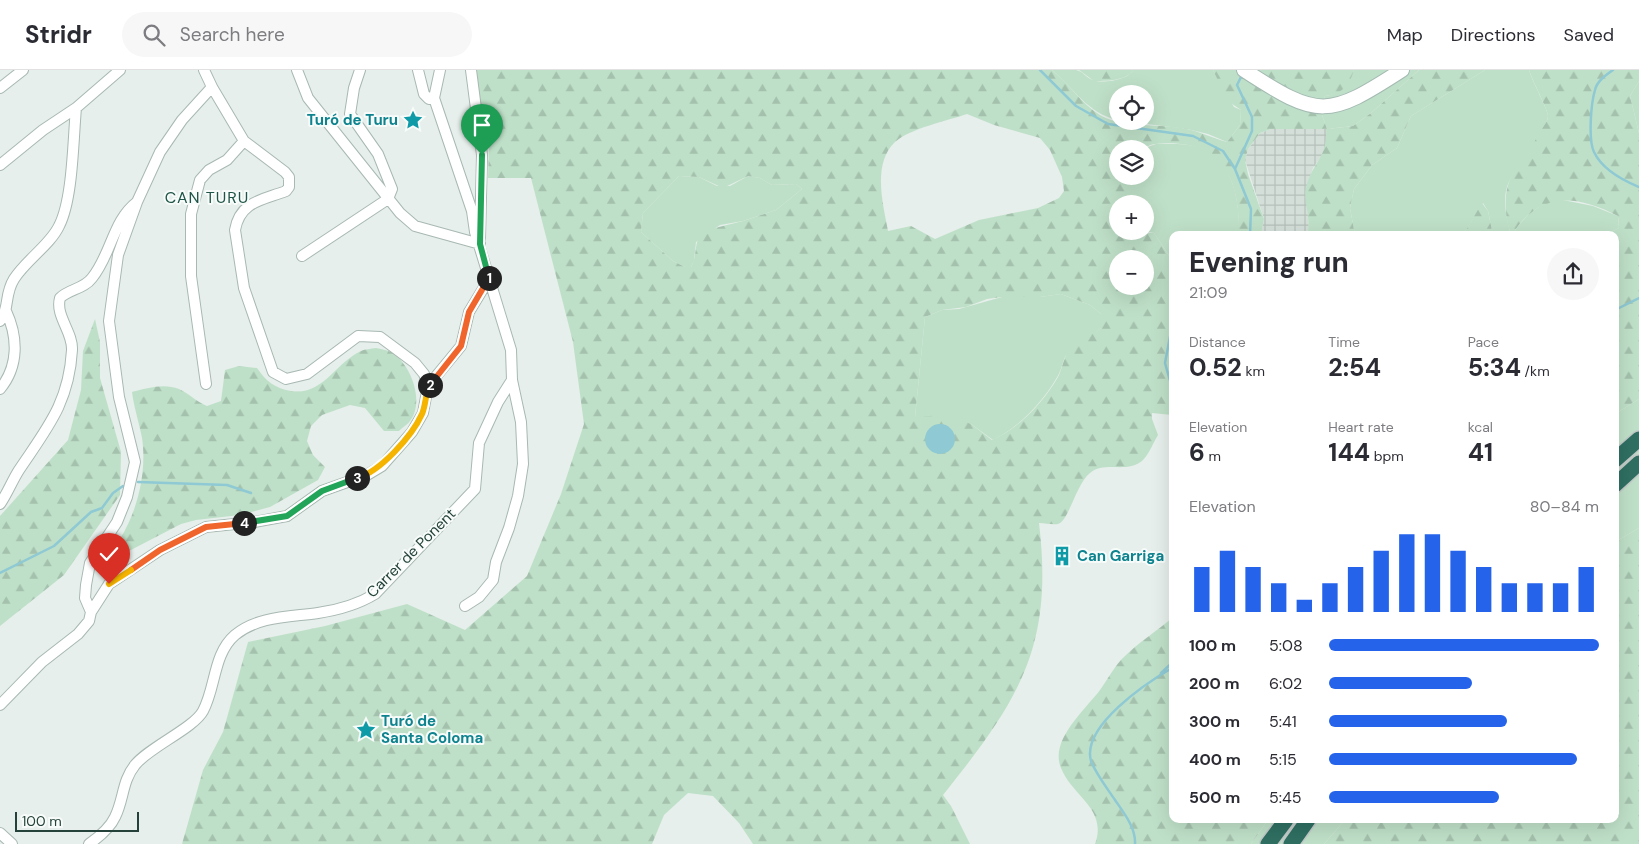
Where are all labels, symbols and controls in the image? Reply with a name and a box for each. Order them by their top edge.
search box [122,12,472,57]
text: Stridr [25,19,92,50]
icon: search [140,21,168,49]
text: Search here [180,22,285,47]
text: Map [1387,23,1423,47]
text: Directions [1451,23,1536,47]
text: Saved [1564,23,1614,47]
map controls [1109,85,1154,295]
button: locate [1109,85,1154,130]
pin [461,104,503,155]
place icon: Turó de Turu [402,109,424,131]
place label: Turó de Turu [307,110,398,130]
icon: arrive [468,111,496,139]
button: layers [1109,140,1154,185]
district label: CAN TURU [165,187,249,208]
button: + [1109,195,1154,240]
text: Evening run [1189,244,1349,281]
button: share [1547,248,1599,300]
button: − [1109,250,1154,295]
pin: 1 [476,266,502,290]
text: 1 [487,269,492,287]
text: 21:09 [1189,282,1227,303]
text: Distance [1189,333,1246,351]
text: Time [1328,333,1360,351]
text: Pace [1468,333,1499,351]
text: 0.52 [1189,351,1242,384]
text: 2:54 [1328,351,1381,384]
text: 5:34 [1468,351,1521,384]
text: km [1242,362,1265,380]
text: /km [1521,362,1550,380]
pin: 2 [418,372,442,398]
text: 2 [426,376,435,394]
text: Elevation [1189,418,1247,436]
text: Heart rate [1328,418,1394,436]
text: kcal [1468,418,1493,436]
text: 6 [1189,436,1205,469]
text: 144 [1328,436,1370,469]
text: 41 [1468,436,1493,469]
text: m [1205,447,1221,465]
text: bpm [1370,447,1404,465]
pin: 3 [344,466,370,490]
text: 3 [353,469,362,487]
text: Elevation [1189,496,1256,517]
text: 80–84 m [1530,496,1599,517]
street label: Carrer de Ponent [362,504,460,602]
pin: 4 [232,510,256,536]
text: 4 [240,514,249,532]
pin [88,533,130,584]
icon: check [95,540,123,568]
building icon: Can Garriga [1051,545,1073,567]
place label: Can Garriga [1077,546,1164,566]
text: 100 m [1189,635,1236,656]
text: 5:08 [1269,635,1303,656]
text: 200 m [1189,673,1240,694]
text: 6:02 [1269,673,1302,694]
place label: Turó de Santa Coloma [381,711,483,748]
text: 300 m [1189,711,1240,732]
text: 5:41 [1269,711,1297,732]
place icon: Turó de Santa Coloma [355,719,377,741]
text: 400 m [1189,749,1241,770]
text: 5:15 [1269,749,1297,770]
text: 500 m [1189,787,1240,808]
text: 5:45 [1269,787,1301,808]
scale bar [15,809,139,832]
text: 100 m [22,812,62,830]

